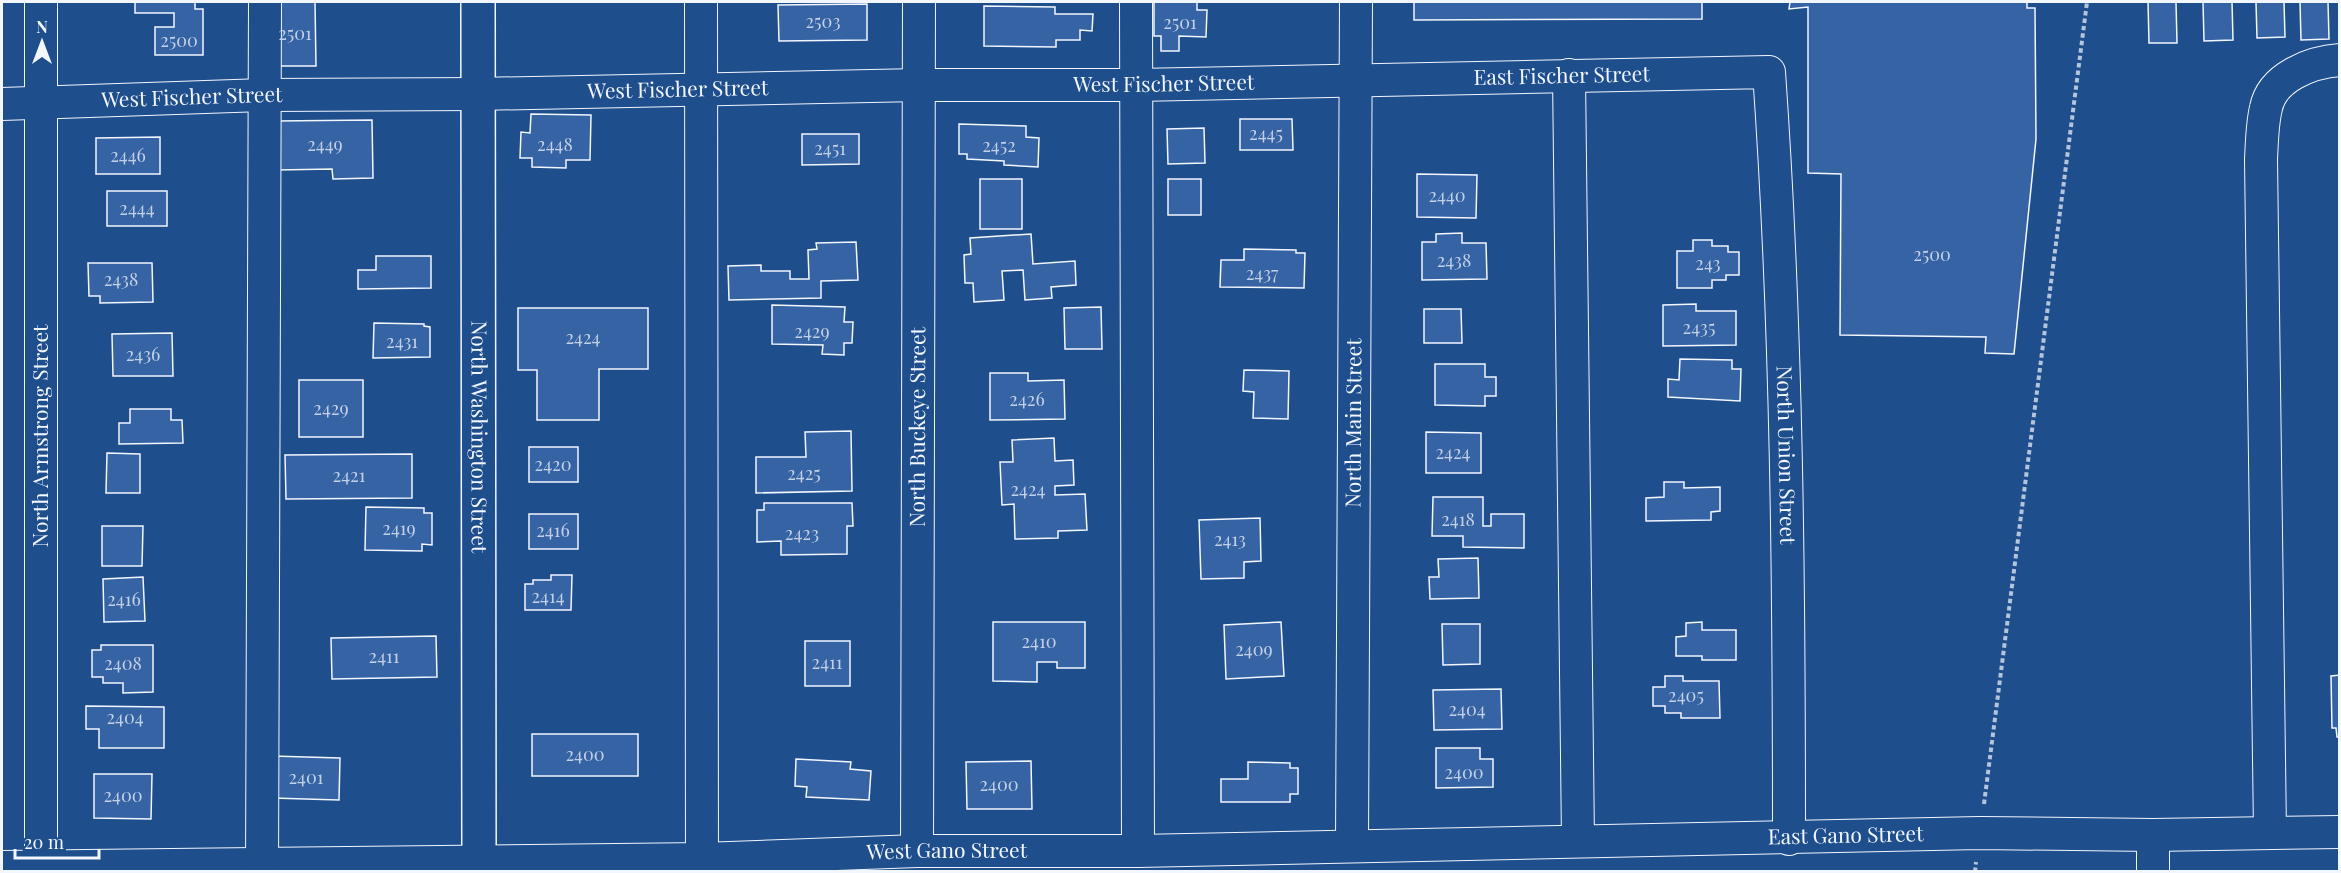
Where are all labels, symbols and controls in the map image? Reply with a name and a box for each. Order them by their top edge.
house number: 2503 [805,9,841,33]
house number: 2501 [1163,10,1197,34]
north arrow [12,12,72,72]
text: N [36,16,48,37]
house number: 2501 [278,21,312,45]
house number: 2500 [160,28,198,52]
street label: East Fischer Street [1473,58,1651,90]
street label: West Fischer Street [1072,67,1255,97]
street label: West Fischer Street [586,72,769,104]
street label: West Fischer Street [100,79,283,113]
house number: 2445 [1249,121,1283,145]
house number: 2449 [307,132,343,156]
house number: 2448 [537,132,573,156]
house number: 2452 [982,133,1016,157]
house number: 2451 [814,136,846,160]
house number: 2446 [110,143,146,167]
house number: 2440 [1428,183,1466,207]
house number: 2444 [119,196,155,220]
house number: 2500 [1913,242,1951,266]
house number: 2438 [1437,248,1471,272]
house number: 243 [1695,251,1721,275]
house number: 2437 [1246,261,1279,285]
house number: 2438 [104,267,138,291]
house number: 2435 [1683,315,1715,339]
house number: 2429 [794,319,830,343]
street label: North Washington Street [466,321,495,554]
street label: North Armstrong Street [25,324,53,548]
house number: 2424 [565,325,601,349]
street label: North Buckeye Street [902,326,930,527]
house number: 2431 [386,329,418,353]
street label: North Main Street [1338,338,1366,508]
house number: 2436 [126,342,160,366]
street label: North Union Street [1771,365,1803,545]
house number: 2426 [1009,387,1045,411]
house number: 2429 [313,396,349,420]
house number: 2424 [1435,440,1471,464]
house number: 2420 [535,452,571,476]
house number: 2425 [787,461,821,485]
house number: 2421 [333,463,366,487]
house number: 2424 [1010,477,1046,501]
house number: 2418 [1441,507,1475,531]
house number: 2419 [382,516,416,540]
house number: 2416 [536,518,570,542]
house number: 2423 [785,521,819,545]
house number: 2413 [1214,527,1246,551]
house number: 2414 [531,584,565,608]
house number: 2416 [107,587,141,611]
house number: 2410 [1022,629,1056,653]
house number: 2409 [1235,637,1273,661]
house number: 2411 [369,644,400,668]
house number: 2411 [812,650,843,674]
house number: 2408 [104,651,142,675]
house number: 2405 [1668,683,1704,707]
house number: 2404 [1448,697,1486,721]
house number: 2404 [106,705,144,729]
house number: 2400 [565,742,605,766]
house number: 2400 [1444,760,1484,784]
house number: 2401 [289,765,324,789]
house number: 2400 [979,772,1019,796]
house number: 2400 [103,783,143,807]
street label: East Gano Street [1767,818,1924,850]
scale bar [15,822,99,860]
text: 20 m [24,830,64,854]
street label: West Gano Street [865,835,1028,865]

